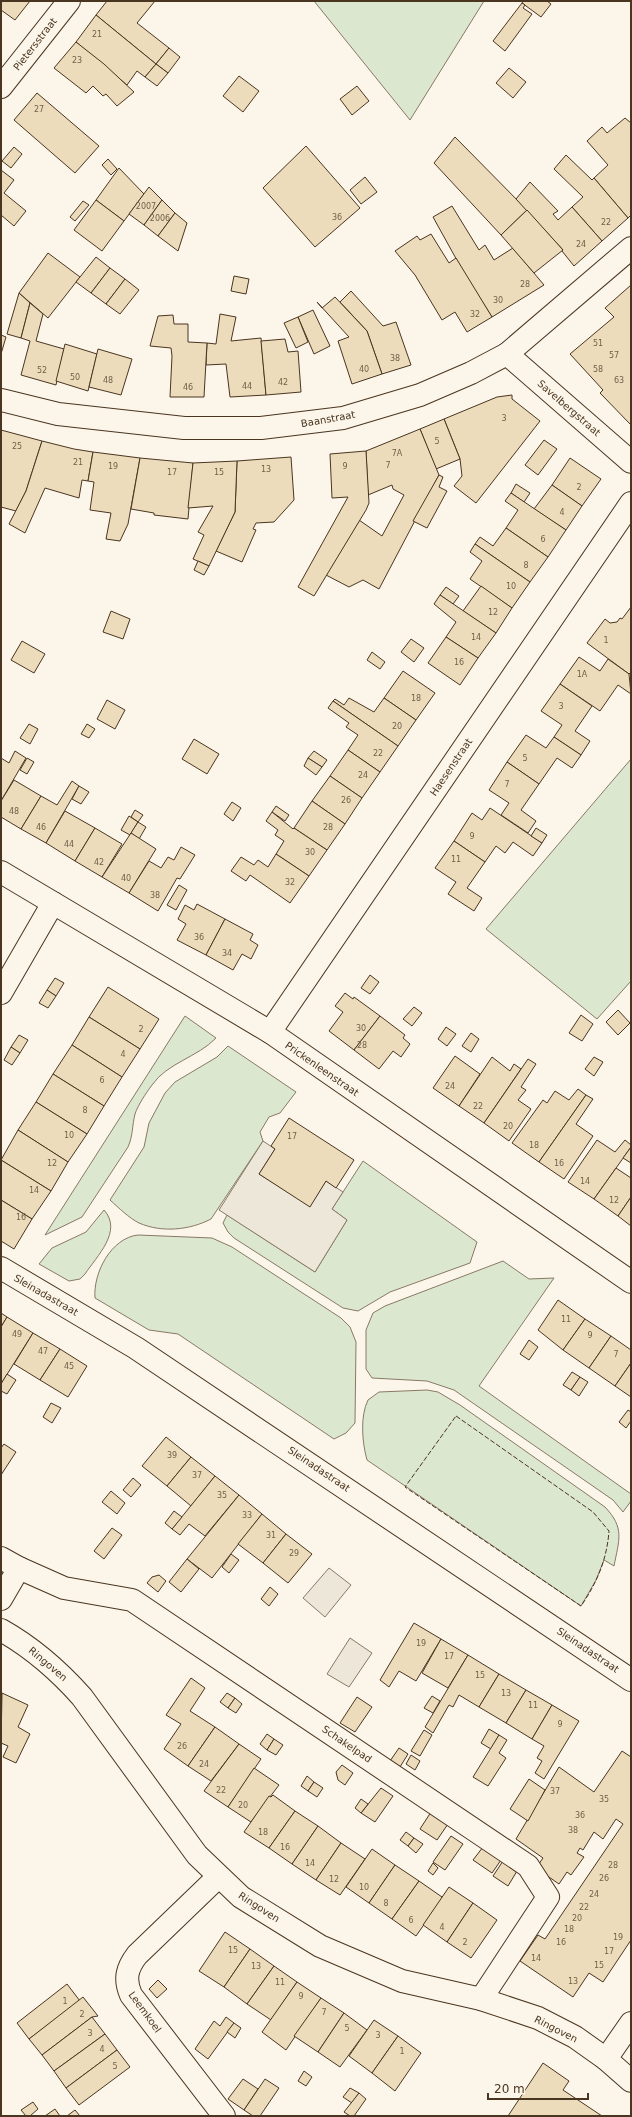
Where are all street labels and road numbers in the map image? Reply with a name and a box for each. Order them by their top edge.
street label: Pietersstraat [11,16,59,72]
street label: Savelbergstraat [535,378,603,438]
street label: Baanstraat [300,409,356,429]
street label: Haesenstraat [428,736,474,798]
street label: Prickenleenstraat [283,1040,361,1099]
street label: Sleinadastraat [12,1272,80,1318]
street label: Sleinadastraat [286,1444,352,1494]
street label: Sleinadastraat [555,1625,621,1675]
street label: Ringoven [26,1645,70,1683]
street label: Schakelpad [320,1723,374,1765]
street label: Ringoven [236,1890,282,1924]
street label: Leemkoel [126,1989,164,2035]
street label: Ringoven [533,2013,579,2045]

